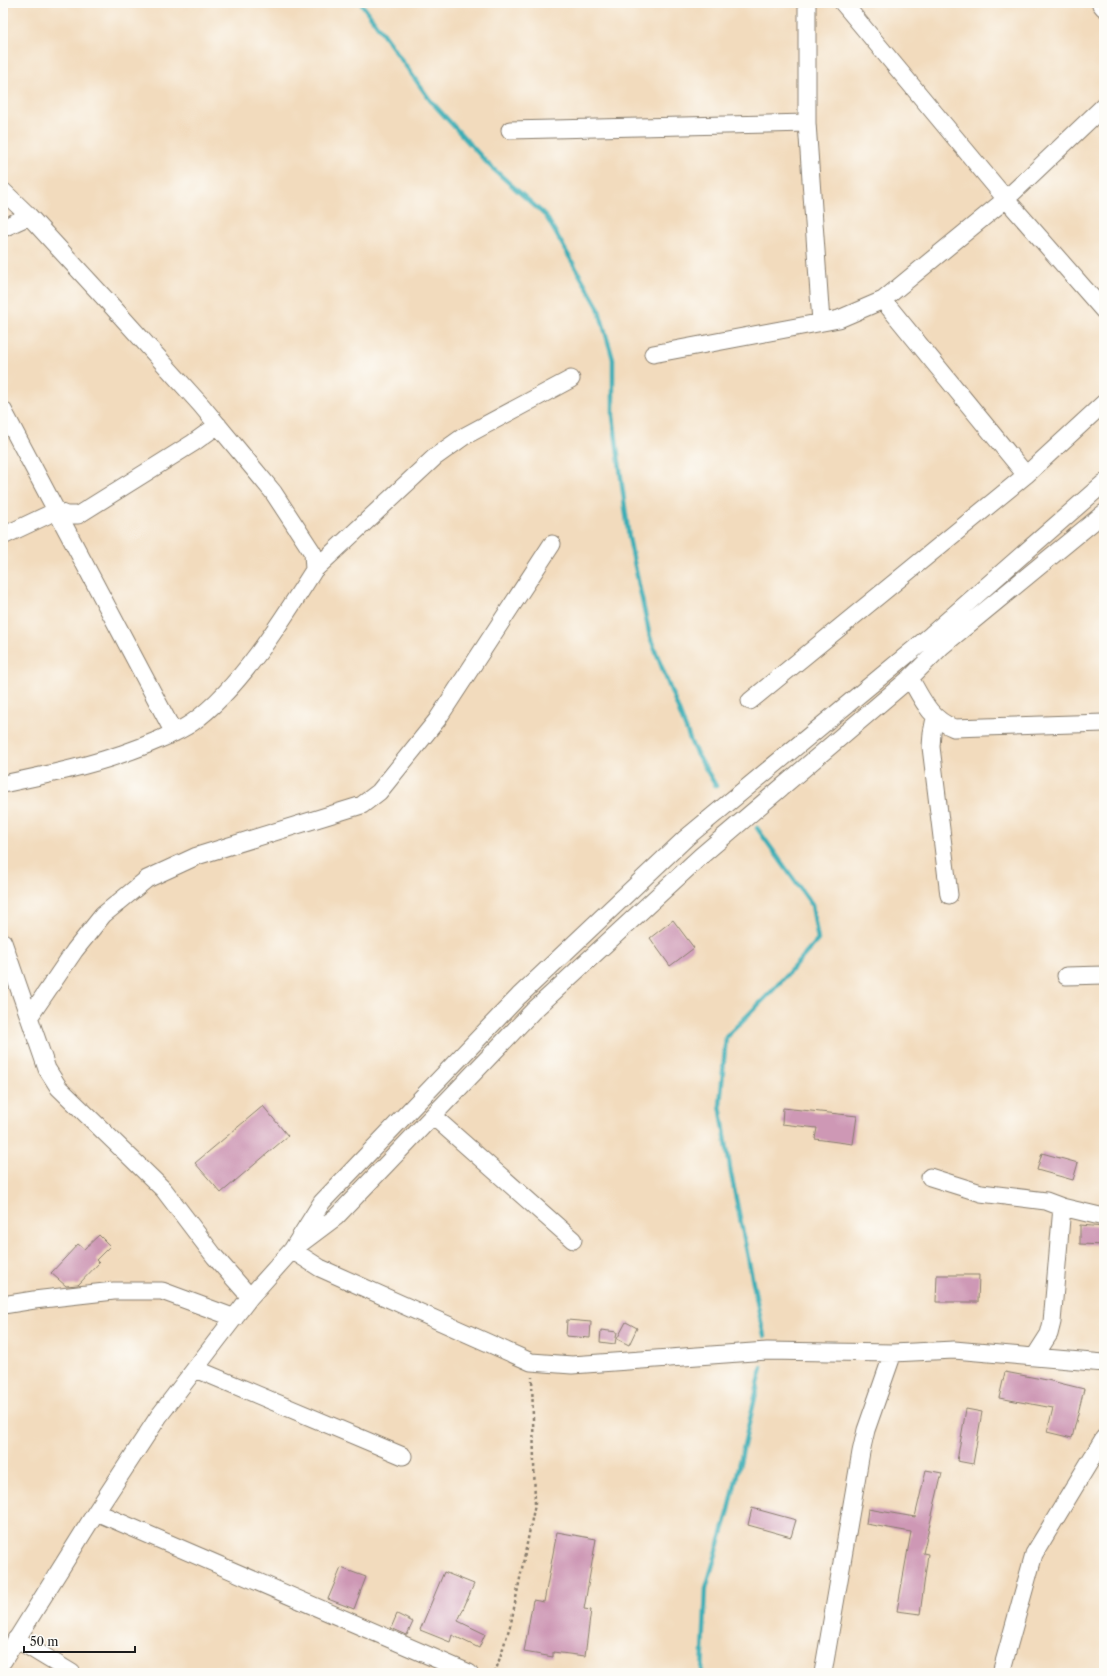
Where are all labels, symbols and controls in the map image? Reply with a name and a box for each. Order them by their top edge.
scale bar [24,1628,135,1654]
text: 50 m [30,1634,59,1649]

